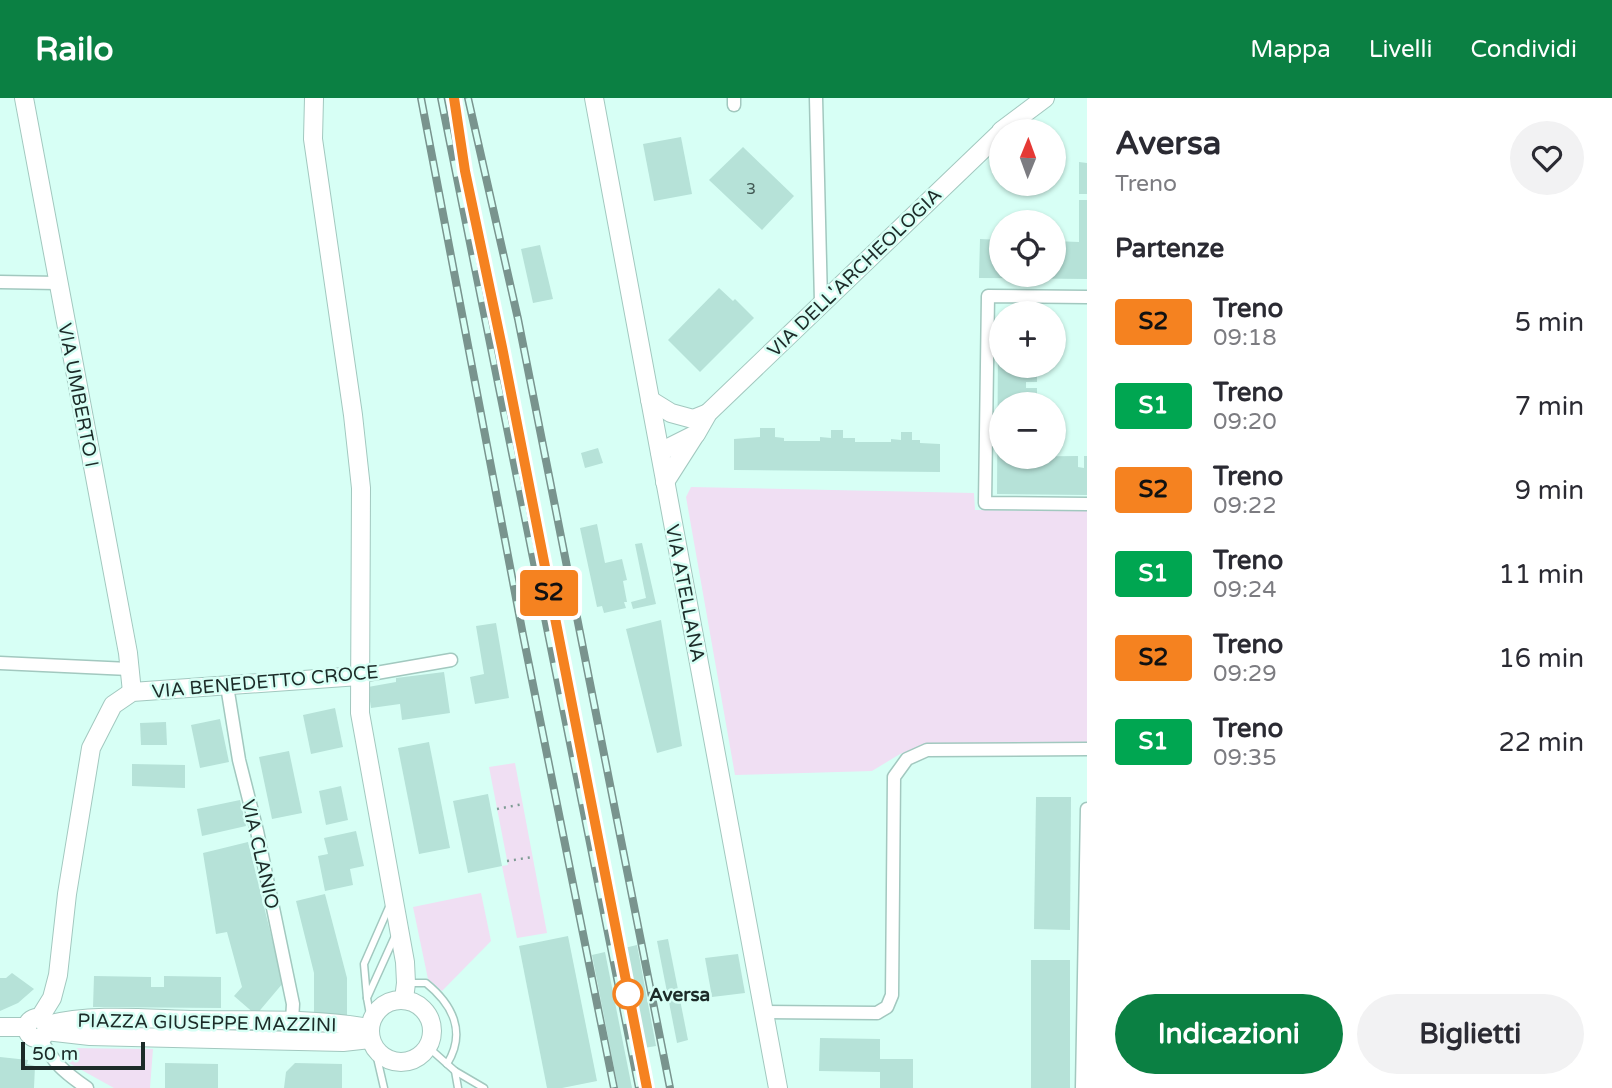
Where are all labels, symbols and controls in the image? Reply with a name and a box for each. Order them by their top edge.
text: Railo [35,30,114,69]
text: Mappa [1250,35,1331,64]
text: Livelli [1369,35,1433,64]
text: Condividi [1471,35,1577,64]
north arrow [989,119,1066,196]
map controls [989,119,1066,469]
button: heart [1510,121,1584,195]
text: Aversa [1115,124,1221,163]
text: Treno [1115,170,1177,198]
house number: 3 [746,179,756,199]
street label: VIA DELL'ARCHEOLOGIA [763,184,946,362]
button: locate [989,210,1066,287]
text: Partenze [1115,233,1224,264]
text: Treno [1213,293,1283,324]
button: + [989,301,1066,378]
text: S2 [1139,307,1168,336]
text: 5 min [1515,307,1584,338]
street label: VIA UMBERTO I [53,321,103,469]
text: 09:18 [1213,324,1277,352]
text: Treno [1213,377,1283,408]
text: S1 [1139,391,1168,420]
text: 7 min [1515,391,1584,422]
button: − [989,392,1066,469]
text: 09:20 [1213,408,1277,436]
text: Treno [1213,461,1283,492]
text: S2 [1139,475,1168,504]
text: 9 min [1515,475,1584,506]
text: 09:22 [1213,492,1277,520]
street label: VIA ATELLANA [661,523,709,664]
text: Treno [1213,545,1283,576]
text: S1 [1139,559,1168,588]
text: 11 min [1498,559,1584,590]
line badge: S2 [518,570,580,616]
text: 09:24 [1213,576,1277,604]
text: S2 [534,578,564,607]
text: Treno [1213,629,1283,660]
text: S2 [1139,643,1168,672]
text: 16 min [1498,643,1584,674]
text: 09:29 [1213,660,1277,688]
street label: VIA BENEDETTO CROCE [151,661,379,703]
text: Treno [1213,713,1283,744]
text: S1 [1139,727,1168,756]
text: 22 min [1498,727,1584,758]
text: 09:35 [1213,744,1277,772]
street label: VIA CLANIO [237,797,283,911]
marker: Aversa [613,979,643,1009]
place label: Aversa [649,984,710,1006]
button: Indicazioni [1115,994,1343,1074]
button: Biglietti [1357,994,1584,1074]
street label: PIAZZA GIUSEPPE MAZZINI [77,1010,337,1036]
scale bar [21,1039,145,1071]
text: 50 m [32,1043,78,1065]

